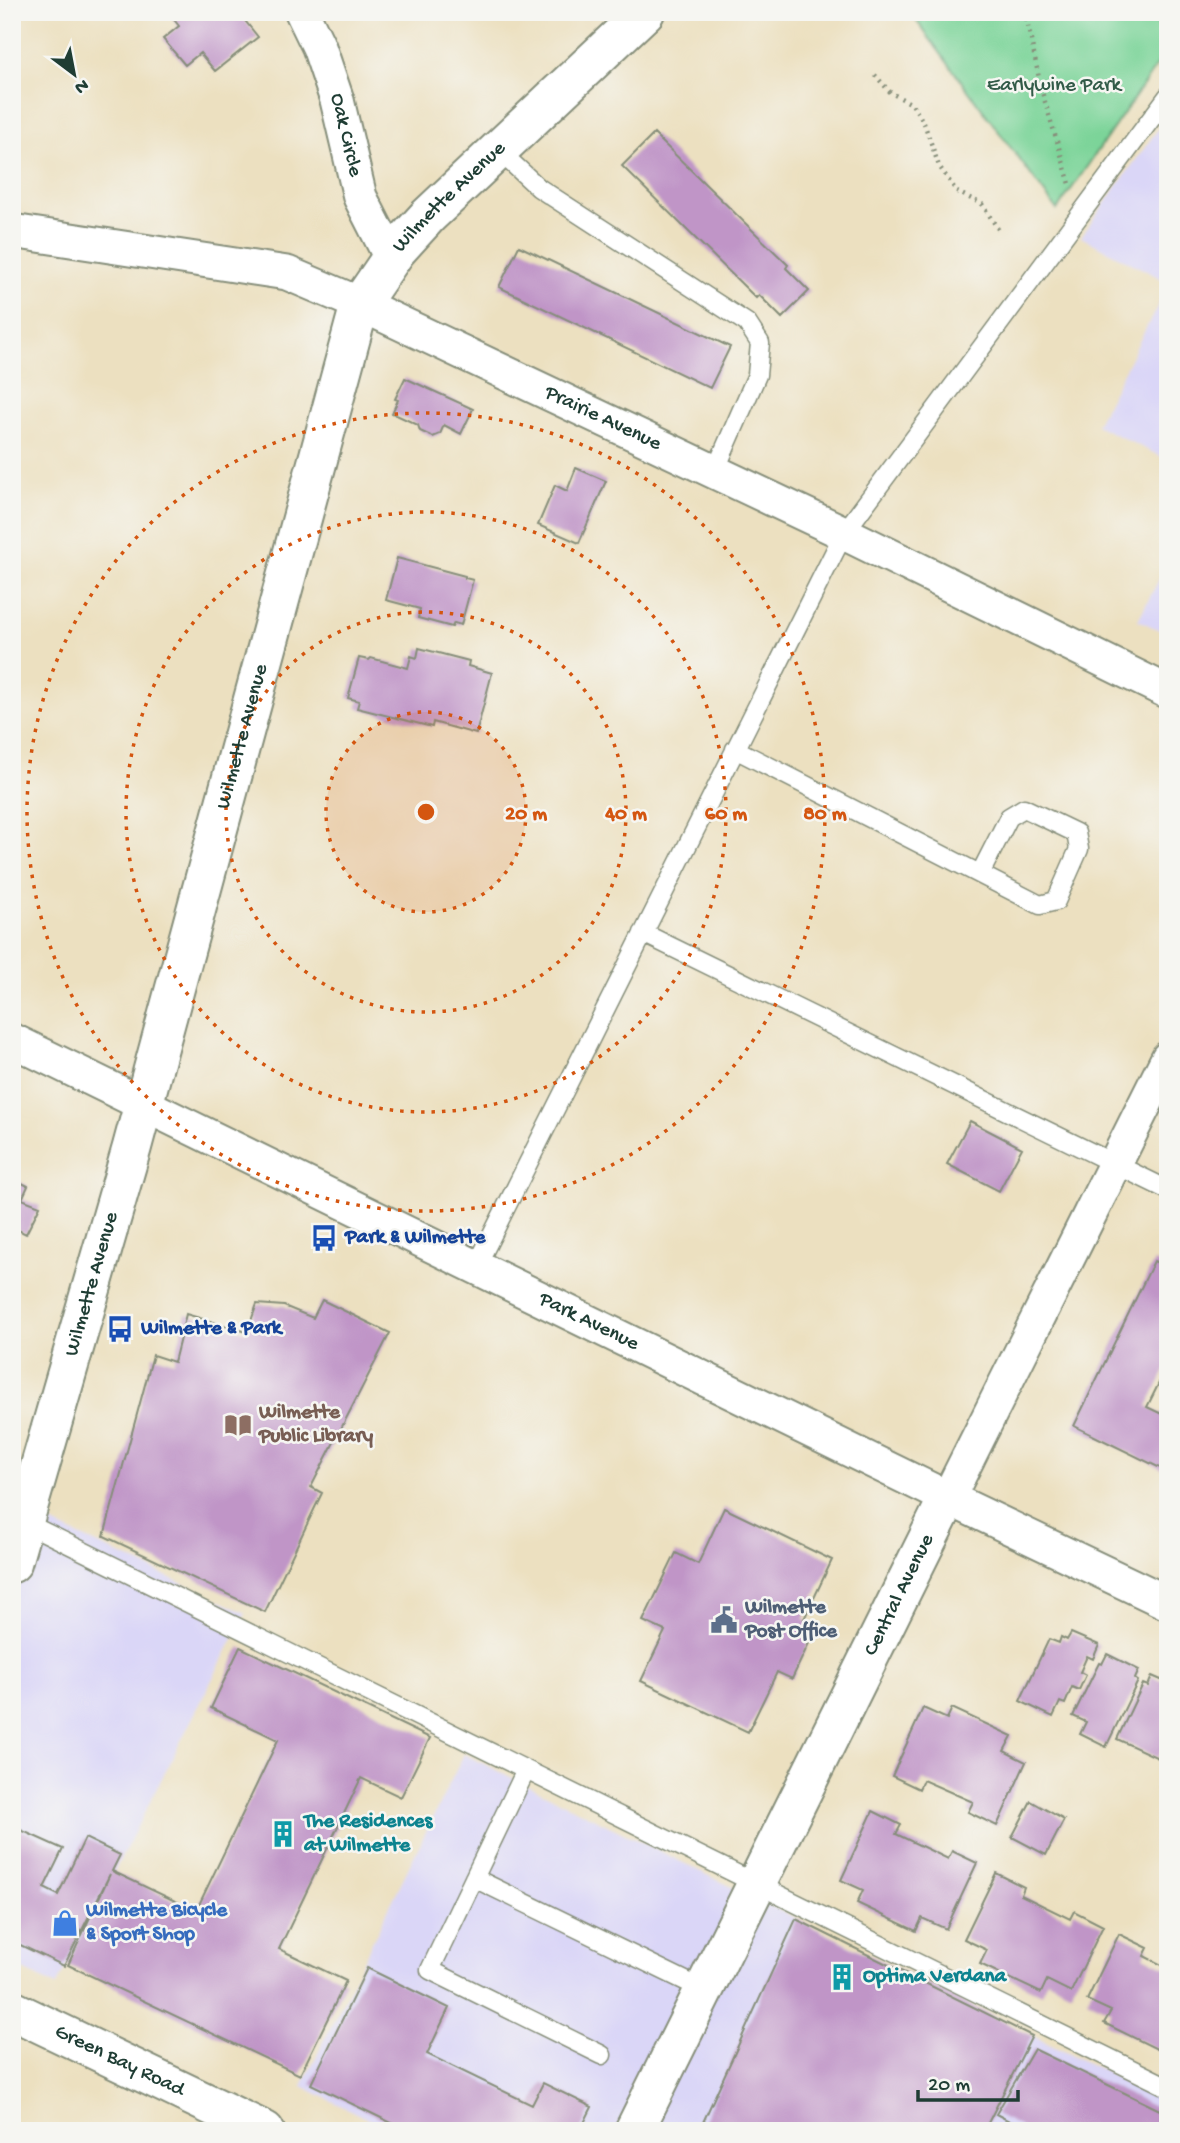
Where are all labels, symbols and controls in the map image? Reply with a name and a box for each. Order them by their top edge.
north arrow [38,38,108,108]
text: N [70,72,93,98]
park label: Earlywine Park [987,74,1124,99]
street label: Oak Circle [323,91,368,180]
street label: Wilmette Avenue [388,136,512,259]
street label: Prairie Avenue [539,380,666,458]
street label: Wilmette Avenue [211,660,275,812]
centre of rings [414,800,438,824]
text: 20 m [505,803,547,828]
text: 40 m [604,803,647,828]
text: 60 m [705,803,747,828]
text: 80 m [803,803,847,828]
street label: Wilmette Avenue [60,1208,125,1359]
bus stop icon: Park & Wilmette [309,1223,339,1253]
place label: Park & Wilmette [344,1226,487,1251]
street label: Park Avenue [534,1287,644,1358]
bus stop icon: Wilmette & Park [105,1314,135,1344]
place label: Wilmette & Park [140,1317,284,1342]
place label: Wilmette Public Library [258,1401,374,1450]
library icon: Wilmette Public Library [223,1410,253,1440]
street label: Central Avenue [859,1529,941,1660]
place label: Wilmette Post Office [744,1596,838,1645]
public building icon: Wilmette Post Office [709,1605,739,1635]
place label: The Residences at Wilmette [302,1810,433,1859]
building icon: The Residences at Wilmette [268,1819,298,1849]
place label: Wilmette Bicycle & Sport Shop [85,1899,228,1948]
shop icon: Wilmette Bicycle & Sport Shop [50,1908,80,1938]
building icon: Optima Verdana [827,1962,857,1992]
place label: Optima Verdana [863,1965,1008,1990]
street label: Green Bay Road [50,2020,190,2104]
scale bar [918,2059,1017,2103]
text: 20 m [928,2074,970,2099]

